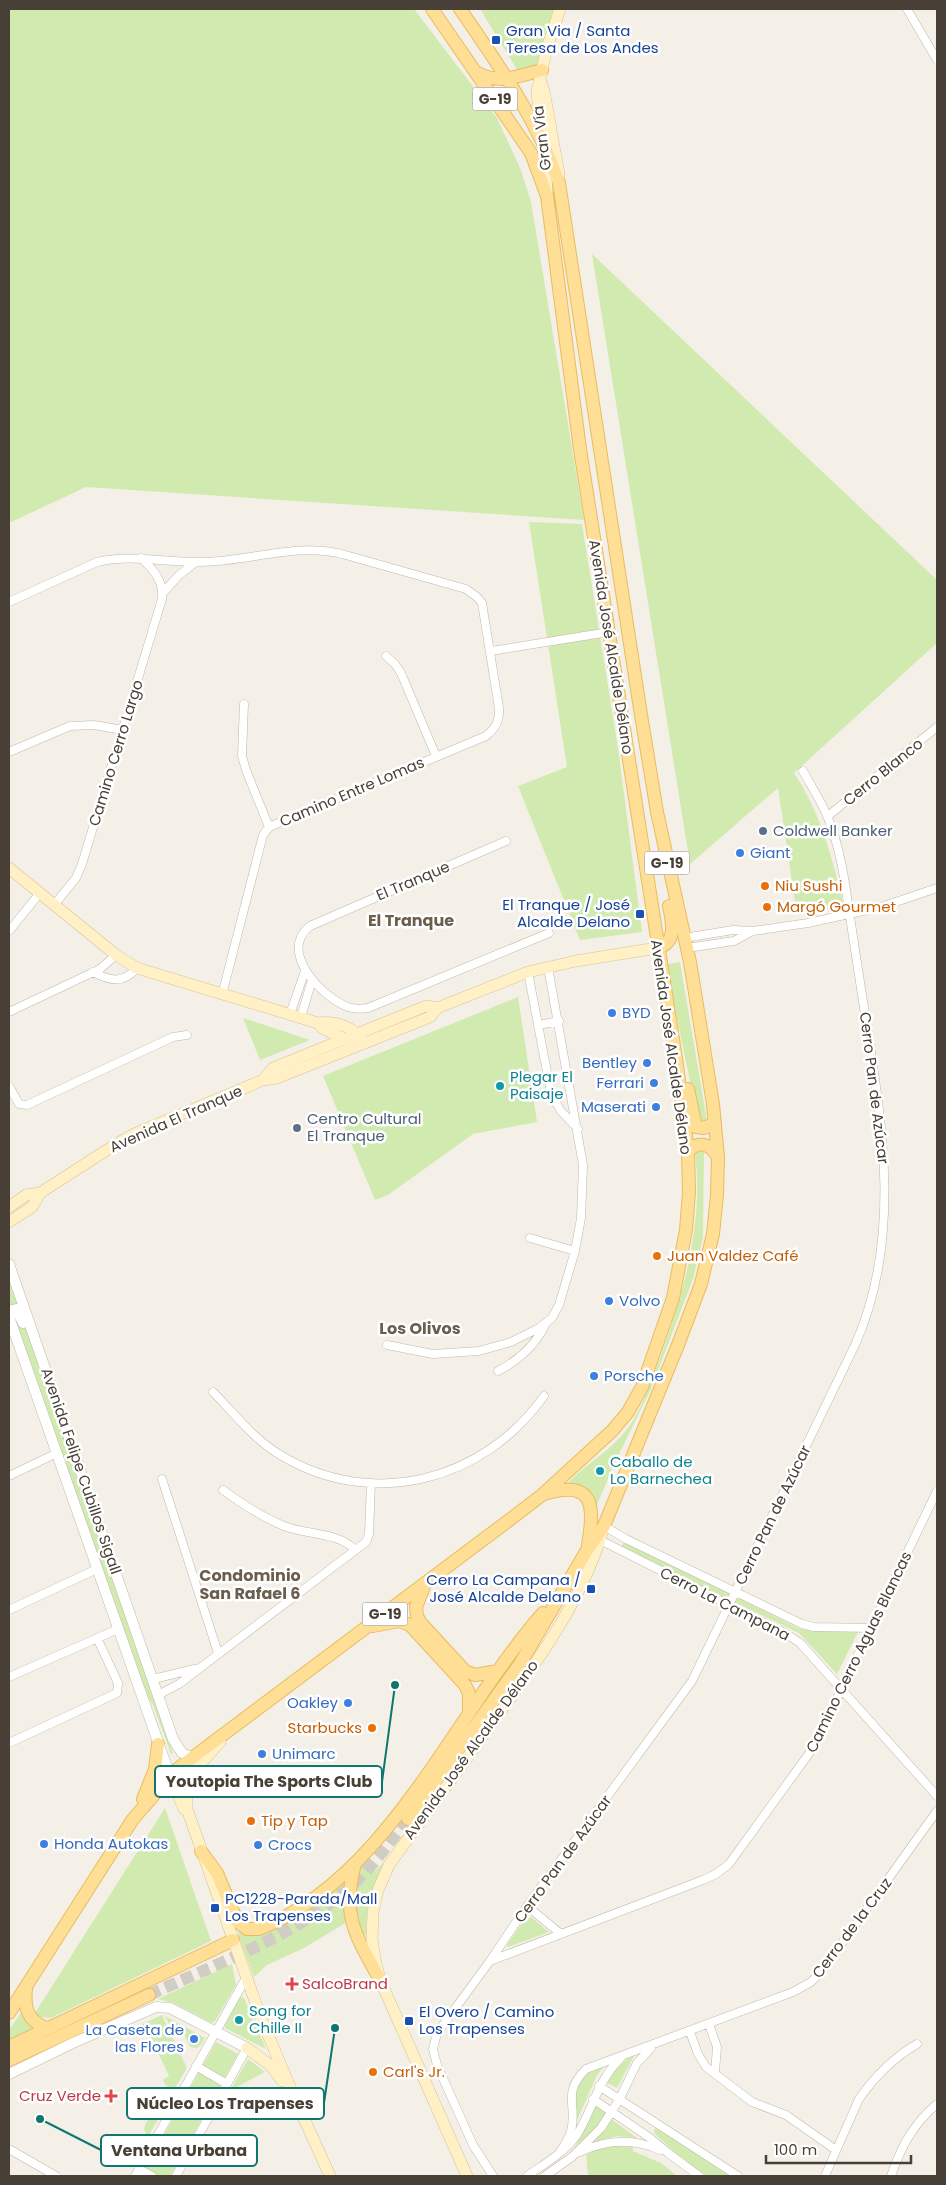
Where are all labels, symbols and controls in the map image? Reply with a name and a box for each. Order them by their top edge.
place label: Gran Via / Santa Teresa de Los Andes [506,20,659,58]
marker: Gran Via / Santa Teresa de Los Andes [490,34,502,46]
road number: G-19 [472,88,518,110]
street label: Gran Vía [527,105,556,172]
street label: Avenida José Alcalde Délano [584,538,639,756]
street label: Camino Cerro Largo [83,677,148,828]
street label: Cerro Blanco [838,733,927,810]
street label: Camino Entre Lomas [276,751,427,832]
place label: Coldwell Banker [773,820,893,841]
marker: Coldwell Banker [757,825,769,837]
place label: Giant [750,842,791,863]
marker: Giant [734,847,746,859]
road number: G-19 [644,851,690,874]
street label: El Tranque [373,856,453,905]
place label: Niu Sushi [775,875,842,896]
marker: Niu Sushi [759,880,771,892]
place label: El Tranque / José Alcalde Delano [502,894,630,932]
place label: Margó Gourmet [777,896,896,917]
marker: Margó Gourmet [761,901,773,913]
marker: El Tranque / José Alcalde Delano [634,908,646,920]
district label: El Tranque [368,909,454,932]
street label: Avenida José Alcalde Délano [646,938,697,1156]
place label: BYD [622,1002,651,1023]
marker: BYD [606,1007,618,1019]
street label: Cerro Pan de Azúcar [855,1011,894,1166]
place label: Bentley [582,1052,638,1073]
marker: Bentley [641,1057,653,1069]
place label: Plegar El Paisaje [510,1066,573,1104]
place label: Ferrari [597,1072,644,1093]
marker: Ferrari [648,1077,660,1089]
street label: Avenida El Tranque [106,1080,246,1157]
marker: Plegar El Paisaje [494,1080,506,1092]
place label: Maserati [581,1096,646,1117]
marker: Maserati [650,1101,662,1113]
place label: Centro Cultural El Tranque [307,1108,422,1146]
marker: Centro Cultural El Tranque [291,1122,303,1134]
place label: Juan Valdez Café [667,1245,799,1266]
marker: Juan Valdez Café [651,1250,663,1262]
place label: Volvo [619,1290,660,1311]
marker: Volvo [603,1295,615,1307]
district label: Los Olivos [379,1317,461,1340]
street label: Avenida Felipe Cubillos Sigall [36,1365,127,1577]
place label: Porsche [604,1365,664,1386]
marker: Porsche [588,1370,600,1382]
street label: Cerro Pan de Azúcar [730,1441,816,1588]
place label: Caballo de Lo Barnechea [610,1451,712,1489]
marker: Caballo de Lo Barnechea [594,1465,606,1477]
street label: Camino Cerro Aguas Blancas [801,1548,917,1756]
street label: Cerro La Campana [657,1562,794,1645]
district label: Condominio San Rafael 6 [199,1564,301,1605]
place label: Cerro La Campana / José Alcalde Delano [426,1569,581,1607]
marker: Cerro La Campana / José Alcalde Delano [585,1583,597,1595]
road number: G-19 [362,1602,408,1626]
street label: Avenida José Alcalde Délano [398,1656,543,1844]
place label: Oakley [287,1692,339,1713]
marker: Oakley [342,1697,354,1709]
place label: Starbucks [288,1717,362,1738]
marker: Starbucks [366,1722,378,1734]
place label: Unimarc [272,1743,336,1764]
marker: Unimarc [256,1748,268,1760]
callout: Youtopia The Sports Club [155,1766,382,1797]
text: Youtopia The Sports Club [166,1770,373,1793]
street label: Cerro Pan de Azúcar [509,1790,616,1927]
place label: Tip y Tap [261,1810,328,1831]
marker: Tip y Tap [245,1815,257,1827]
place label: Honda Autokas [54,1833,169,1854]
place label: Crocs [268,1834,312,1855]
marker: Honda Autokas [38,1838,50,1850]
marker: Crocs [252,1839,264,1851]
street label: Cerro de la Cruz [807,1873,896,1982]
place label: PC1228-Parada/Mall Los Trapenses [225,1888,377,1926]
marker: PC1228-Parada/Mall Los Trapenses [209,1902,221,1914]
place label: SalcoBrand [302,1973,388,1994]
marker: SalcoBrand [286,1978,298,1990]
place label: Song for Chille II [249,2000,312,2038]
place label: El Overo / Camino Los Trapenses [419,2001,554,2039]
marker: Song for Chille II [233,2014,245,2026]
marker: El Overo / Camino Los Trapenses [403,2015,415,2027]
place label: La Caseta de las Flores [85,2019,184,2057]
marker: La Caseta de las Flores [188,2033,200,2045]
place label: Carl's Jr. [383,2061,445,2082]
marker: Carl's Jr. [367,2066,379,2078]
place label: Cruz Verde [19,2085,101,2106]
callout: Núcleo Los Trapenses [127,2088,324,2119]
marker: Cruz Verde [105,2090,117,2102]
text: Núcleo Los Trapenses [136,2092,314,2115]
scale bar [766,2132,911,2164]
callout: Ventana Urbana [101,2135,257,2166]
text: Ventana Urbana [111,2139,247,2162]
text: 100 m [774,2139,817,2160]

